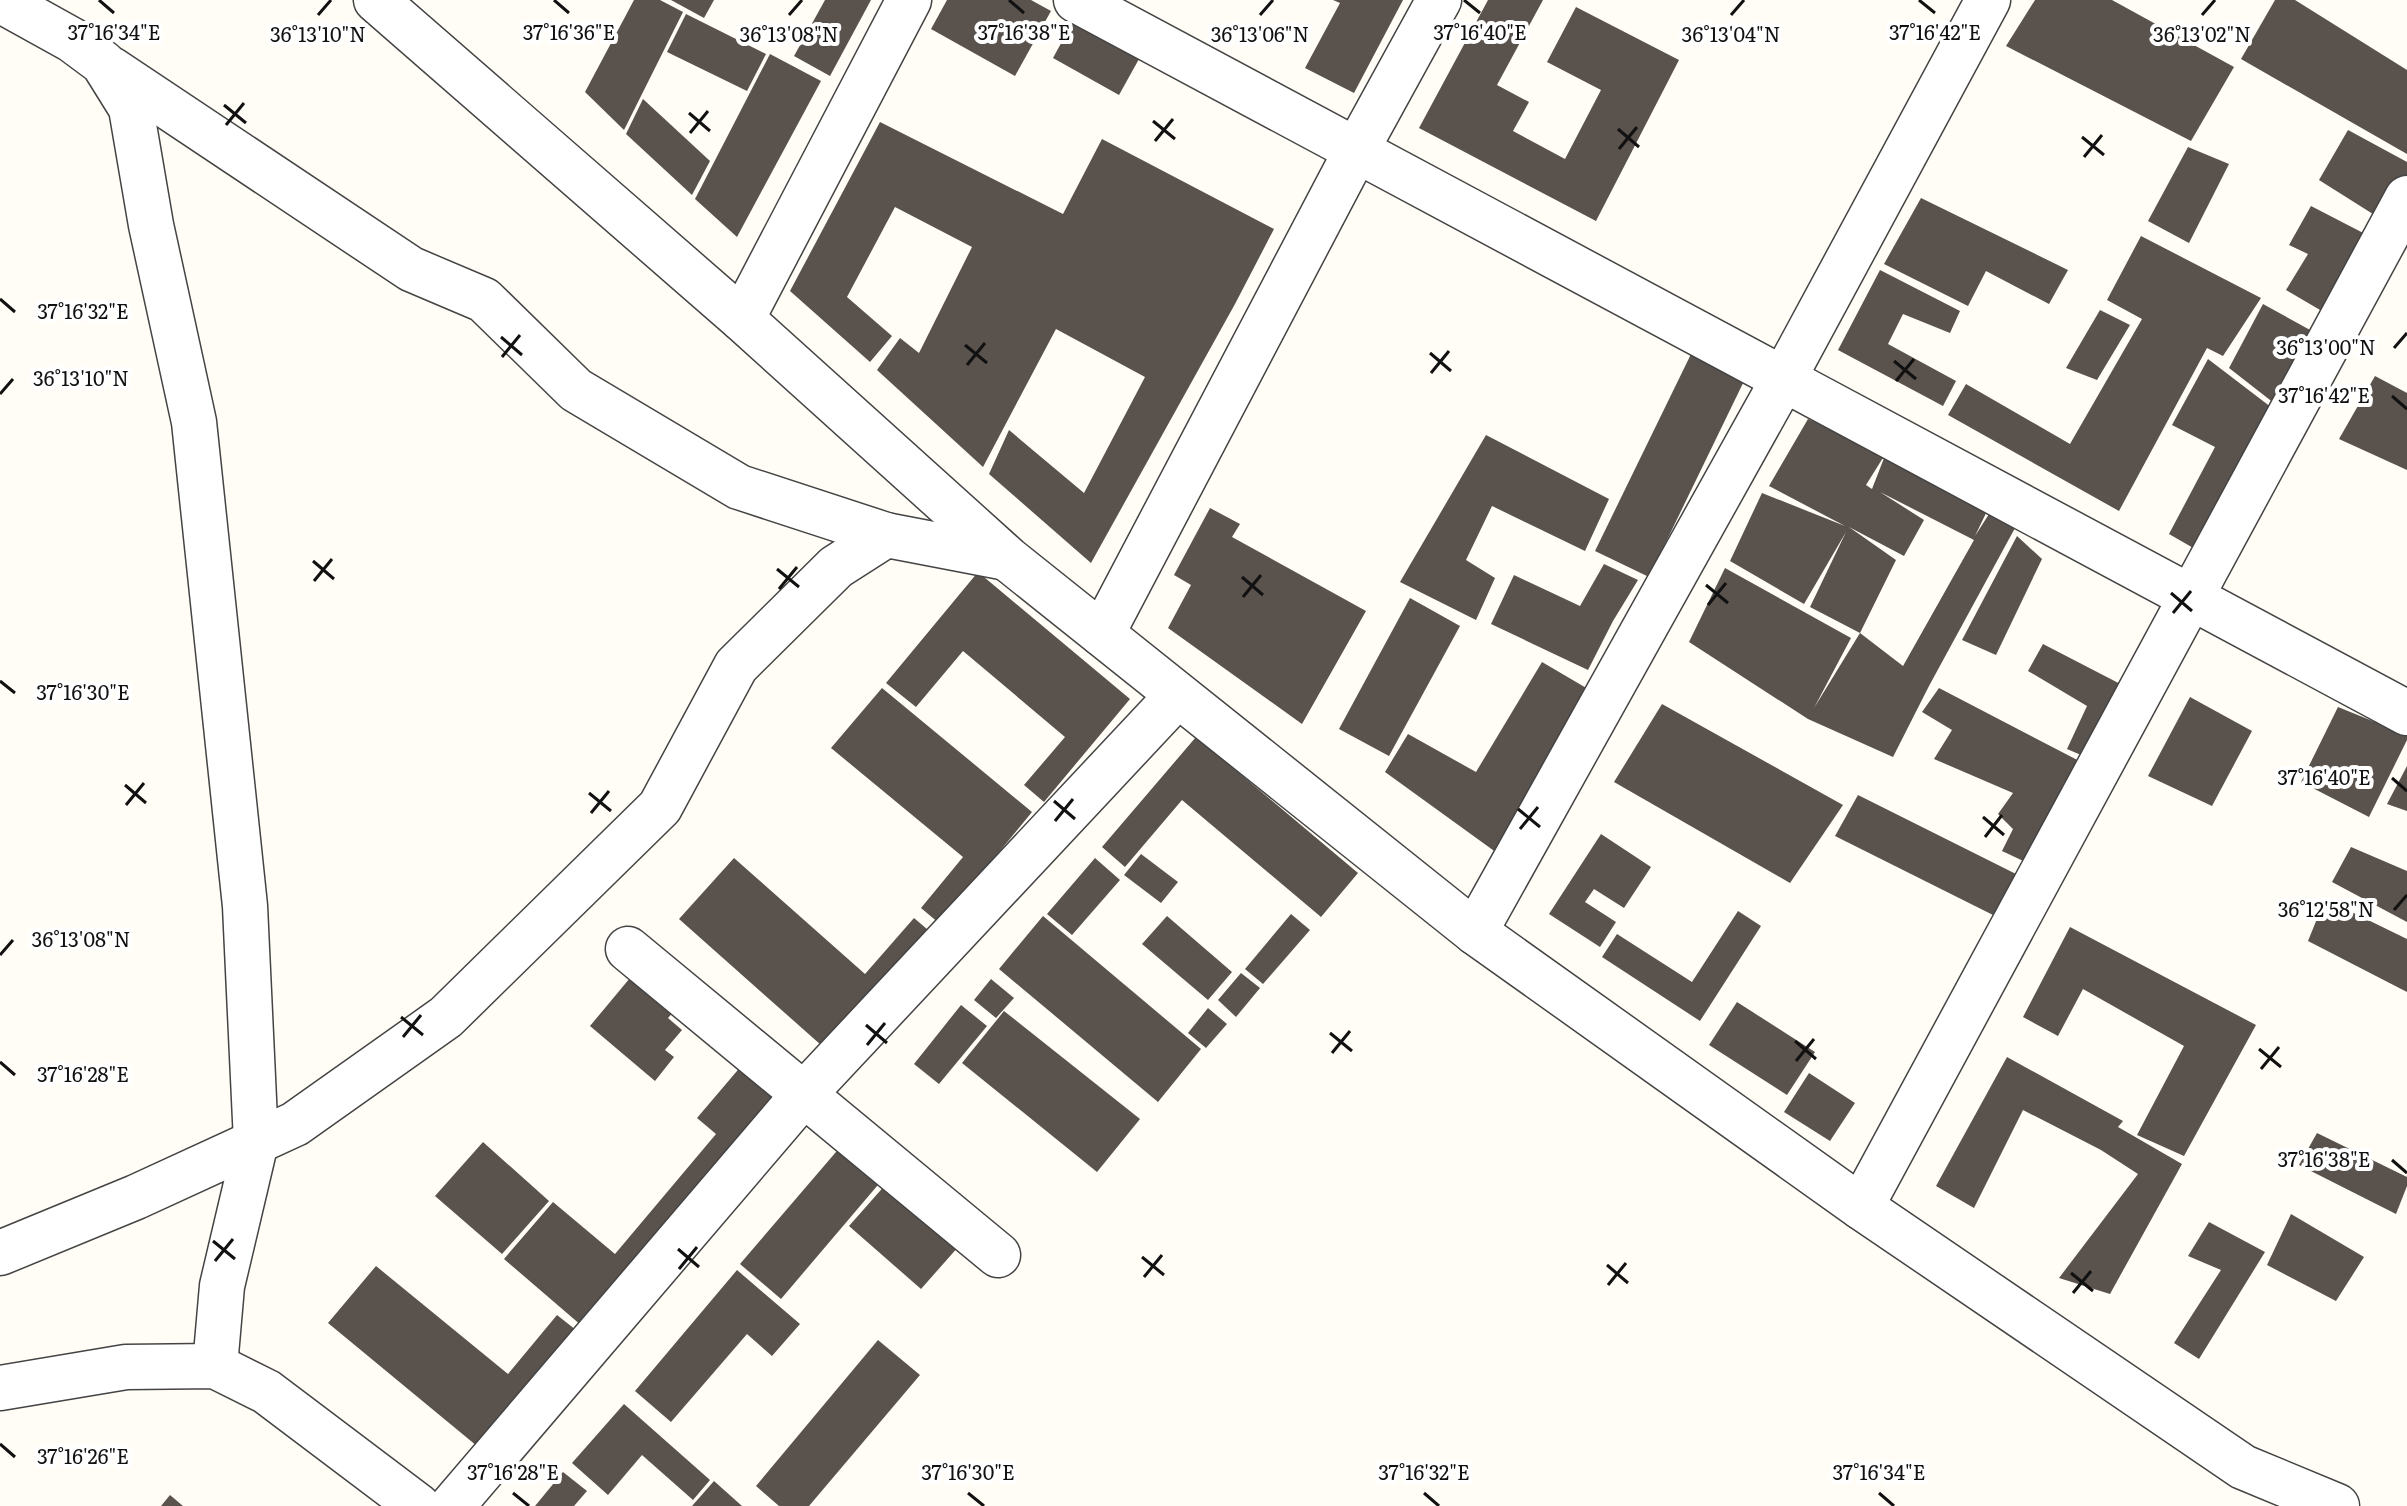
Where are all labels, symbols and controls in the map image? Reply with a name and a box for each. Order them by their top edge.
text: 37°16'34"E [68,16,160,46]
text: 37°16'36"E [523,16,615,46]
text: 37°16'38"E [978,16,1070,46]
text: 37°16'40"E [1433,16,1527,46]
text: 37°16'42"E [1889,16,1981,46]
text: 36°13'10"N [270,18,366,48]
text: 36°13'08"N [740,18,838,48]
text: 36°13'06"N [1211,18,1309,48]
text: 36°13'04"N [1682,18,1780,48]
text: 36°13'02"N [2153,18,2251,48]
text: 37°16'32"E [37,295,129,325]
text: 36°13'00"N [2276,331,2376,361]
text: 36°13'10"N [33,362,129,392]
text: 37°16'42"E [2278,379,2370,409]
text: 37°16'30"E [36,676,130,706]
text: 37°16'40"E [2277,761,2371,791]
text: 36°12'58"N [2278,893,2374,923]
text: 36°13'08"N [32,923,130,953]
text: 37°16'28"E [37,1058,129,1088]
text: 37°16'38"E [2278,1143,2370,1173]
text: 37°16'26"E [37,1440,129,1470]
text: 37°16'28"E [467,1456,559,1486]
text: 37°16'30"E [921,1456,1015,1486]
text: 37°16'32"E [1378,1456,1470,1486]
text: 37°16'34"E [1833,1456,1925,1486]

